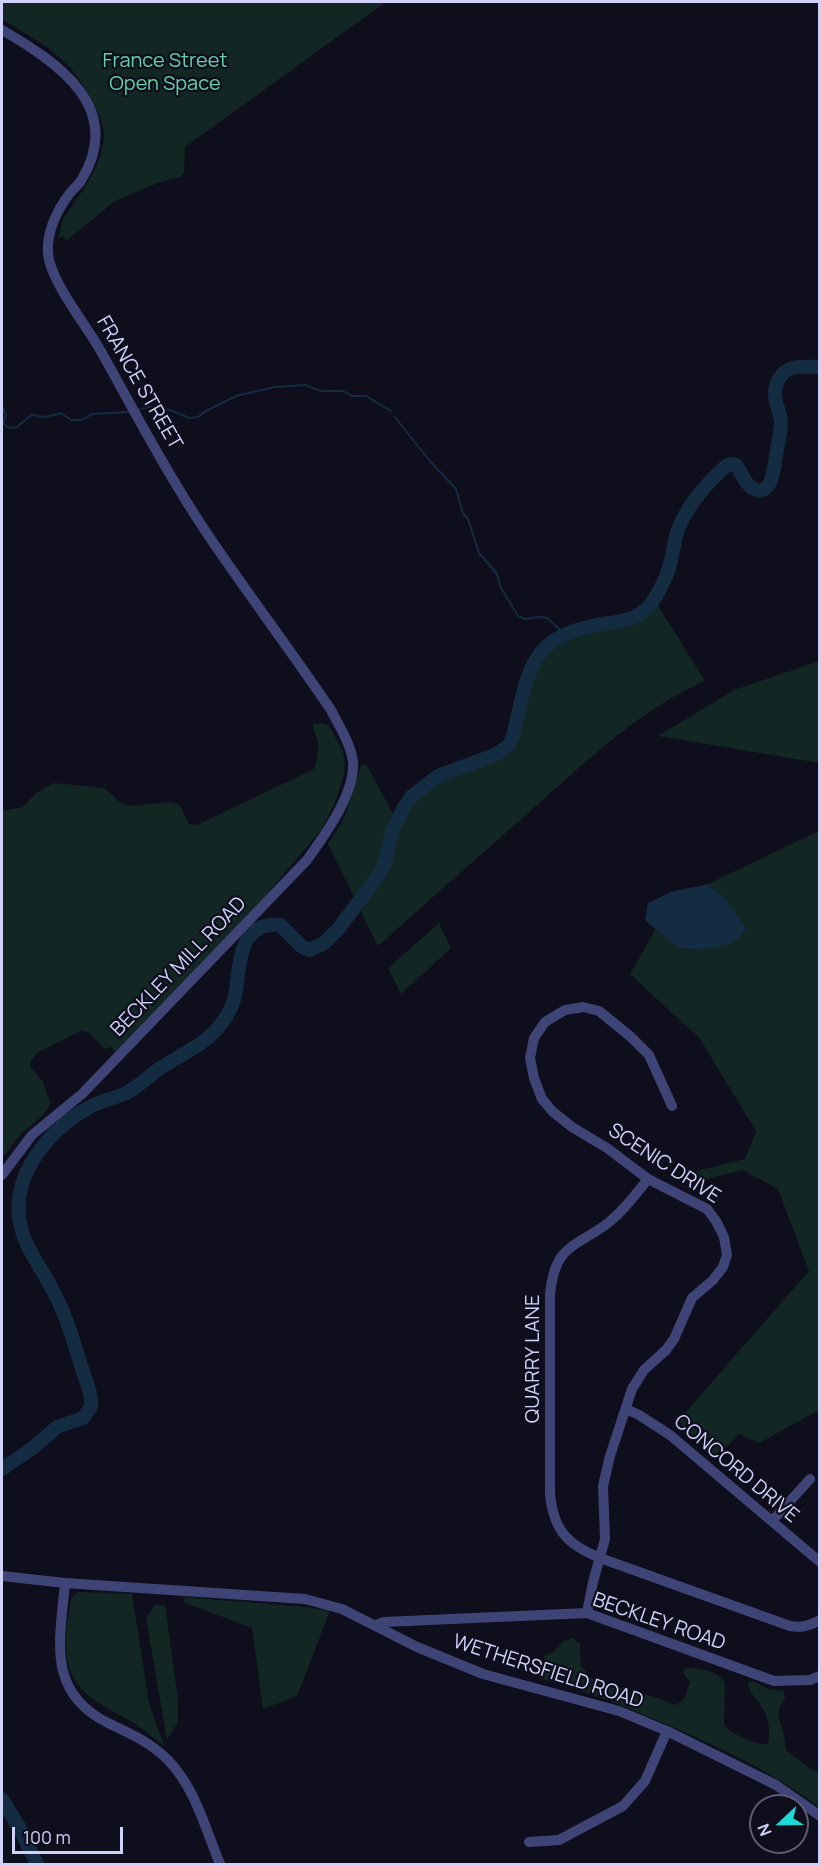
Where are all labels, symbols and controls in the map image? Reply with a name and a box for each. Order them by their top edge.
park label: France Street Open Space [102,49,228,96]
street label: FRANCE STREET [91,312,187,454]
street label: BECKLEY MILL ROAD [106,892,252,1042]
street label: SCENIC DRIVE [603,1119,725,1209]
street label: QUARRY LANE [521,1295,545,1423]
street label: CONCORD DRIVE [669,1410,803,1528]
street label: BECKLEY ROAD [589,1588,729,1656]
street label: WETHERSFIELD ROAD [450,1630,646,1714]
north arrow [749,1794,809,1854]
scale bar [15,1815,126,1853]
text: N [752,1821,777,1839]
text: 100 m [23,1825,71,1849]

